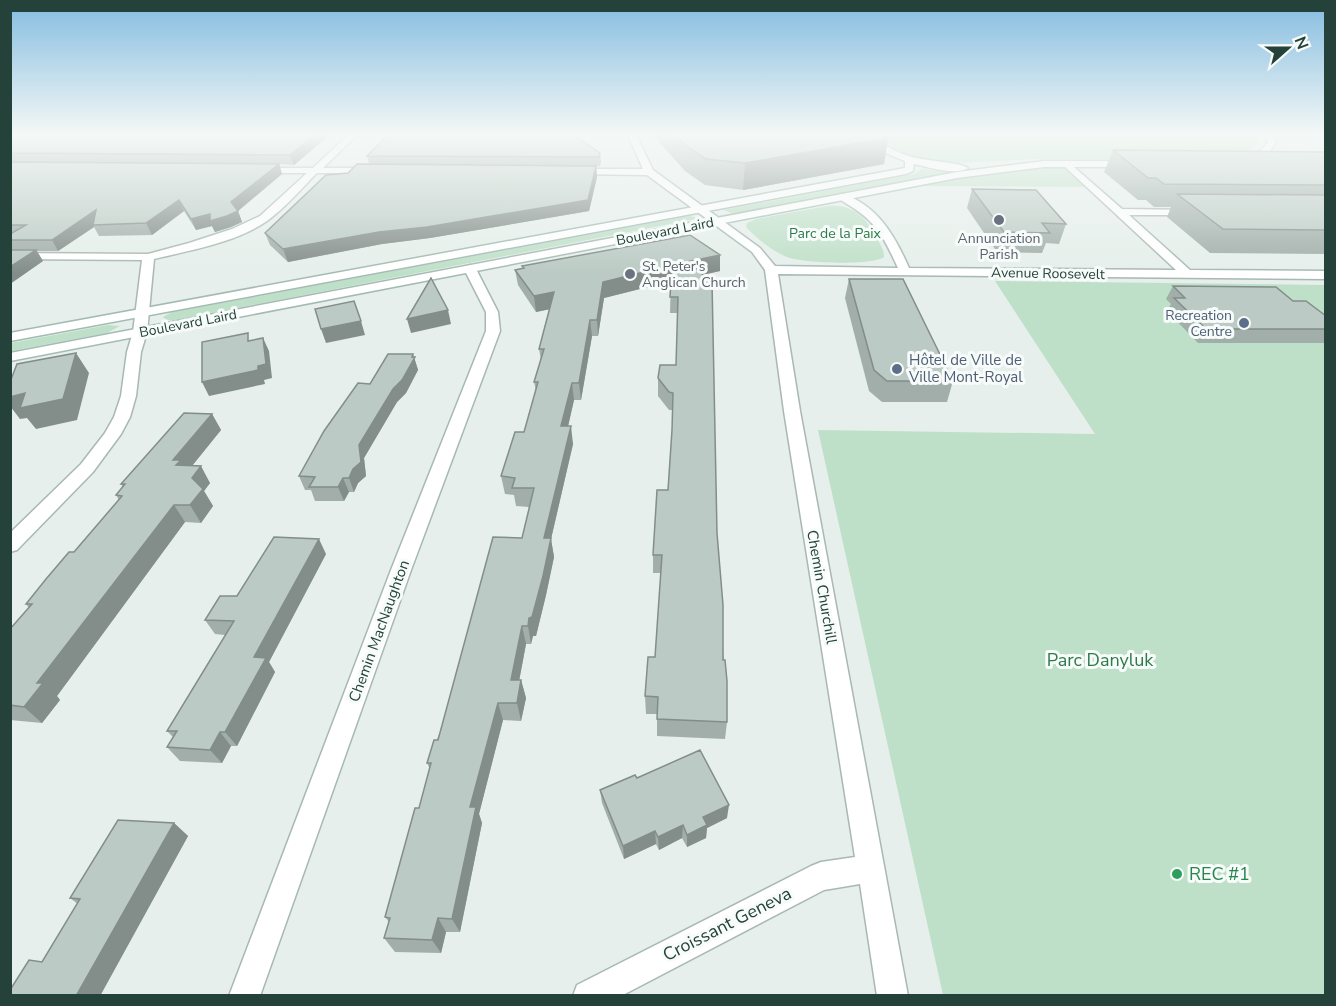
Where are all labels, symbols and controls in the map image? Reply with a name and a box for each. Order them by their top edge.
north arrow [1258,18,1318,78]
text: N [1289,33,1313,53]
street label: Boulevard Laird [615,213,716,250]
marker: Annunciation Parish [992,213,1006,227]
park label: Parc de la Paix [789,224,882,243]
place label: Annunciation Parish [958,229,1040,264]
place label: St. Peter's Anglican Church [642,257,746,292]
street label: Avenue Roosevelt [991,263,1105,284]
marker: St. Peter's Anglican Church [623,267,637,281]
street label: Boulevard Laird [138,305,239,342]
place label: Recreation Centre [1165,306,1232,341]
marker: Recreation Centre [1237,316,1251,330]
place label: Hôtel de Ville de Ville Mont-Royal [908,350,1023,387]
marker: Hôtel de Ville de Ville Mont-Royal [890,362,904,376]
street label: Chemin Churchill [802,528,842,646]
street label: Chemin MacNaughton [344,557,414,705]
park label: Parc Danyluk [1047,648,1154,672]
place label: REC #1 [1189,862,1250,886]
marker: REC #1 [1170,867,1184,881]
street label: Croissant Geneva [658,881,796,967]

